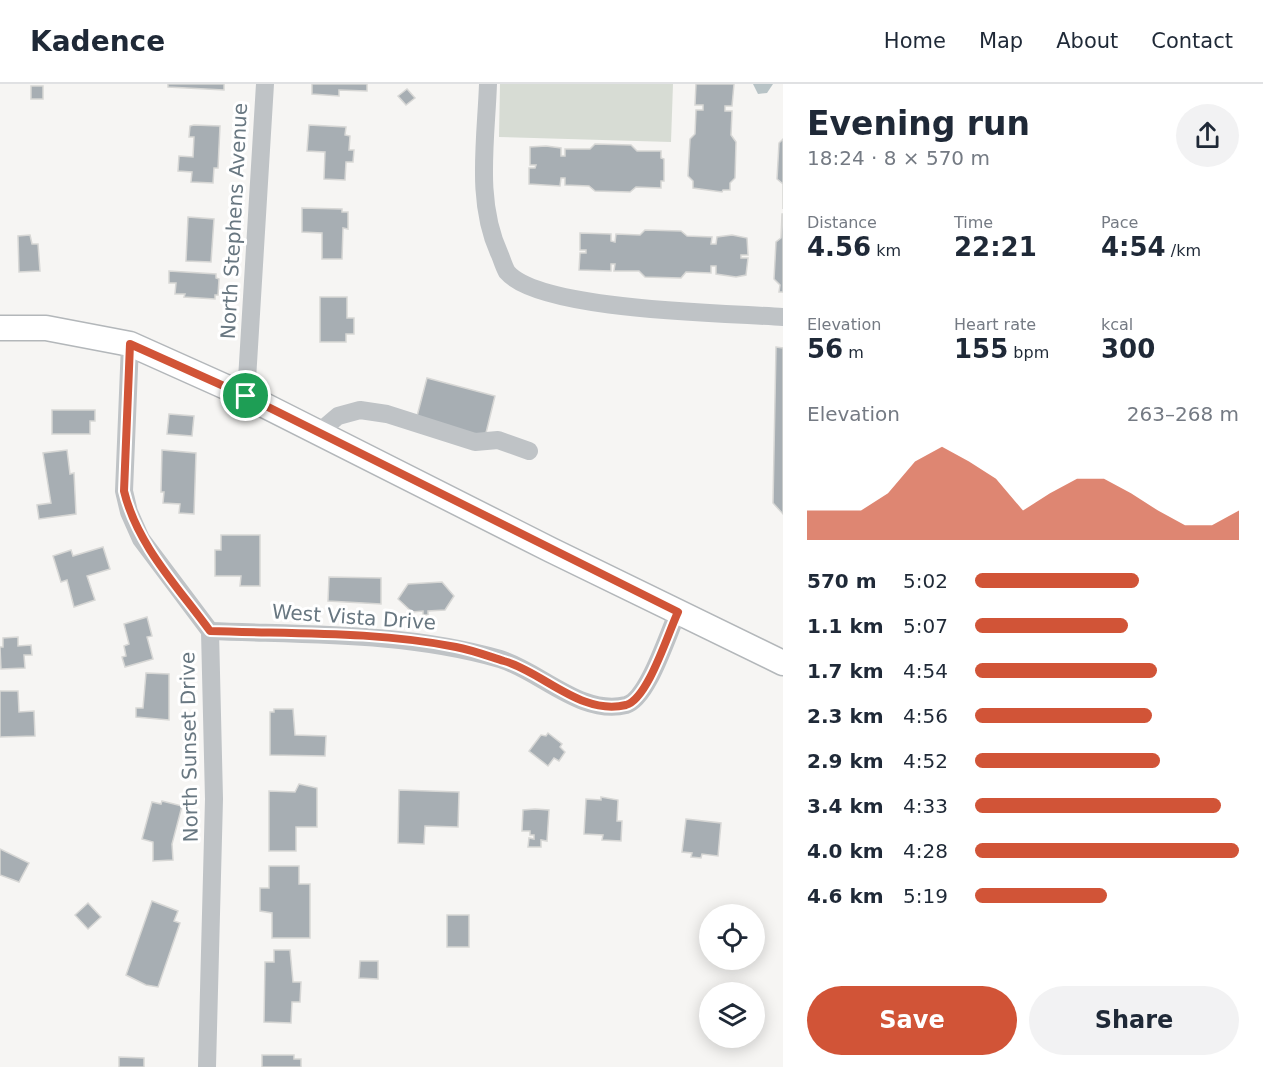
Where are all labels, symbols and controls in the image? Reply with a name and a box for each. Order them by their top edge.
text: Kadence [30,25,165,58]
text: Home [884,29,946,53]
text: Map [979,29,1023,53]
text: About [1056,29,1118,53]
text: Contact [1151,29,1233,53]
street label: North Stephens Avenue [216,102,252,340]
text: Evening run [807,104,1030,143]
button: share [1176,104,1239,167]
text: 18:24 · 8 × 570 m [807,146,990,170]
text: Distance [807,213,877,232]
text: Time [954,213,993,232]
text: Pace [1101,213,1138,232]
text: 4.56 [807,232,871,262]
text: 22:21 [954,232,1037,262]
text: 4:54 [1101,232,1166,262]
text: km [871,241,901,260]
text: /km [1166,241,1201,260]
text: Elevation [807,315,881,334]
text: Heart rate [954,315,1036,334]
text: kcal [1101,315,1133,334]
text: 56 [807,334,843,364]
text: 155 [954,334,1008,364]
text: 300 [1101,334,1155,364]
text: m [843,343,864,362]
text: bpm [1008,343,1049,362]
pin [220,370,271,421]
icon: arrive [229,379,262,412]
text: Elevation [807,402,900,426]
text: 263–268 m [1127,402,1239,426]
text: 570 m [807,569,877,593]
text: 5:02 [903,569,948,593]
street label: West Vista Drive [271,599,437,635]
text: 1.1 km [807,614,884,638]
text: 5:07 [903,614,948,638]
street label: North Sunset Drive [175,652,203,842]
text: 1.7 km [807,659,884,683]
text: 4:54 [903,659,948,683]
text: 2.3 km [807,704,884,728]
text: 4:56 [903,704,948,728]
text: 2.9 km [807,749,884,773]
text: 4:52 [903,749,948,773]
text: 3.4 km [807,794,884,818]
text: 4:33 [903,794,948,818]
text: 4.0 km [807,839,884,863]
text: 4:28 [903,839,948,863]
text: 4.6 km [807,884,884,908]
text: 5:19 [903,884,948,908]
map controls [699,904,765,1048]
button: locate [699,904,765,970]
button: layers [699,982,765,1048]
button: Save [807,986,1017,1055]
button: Share [1029,986,1239,1055]

